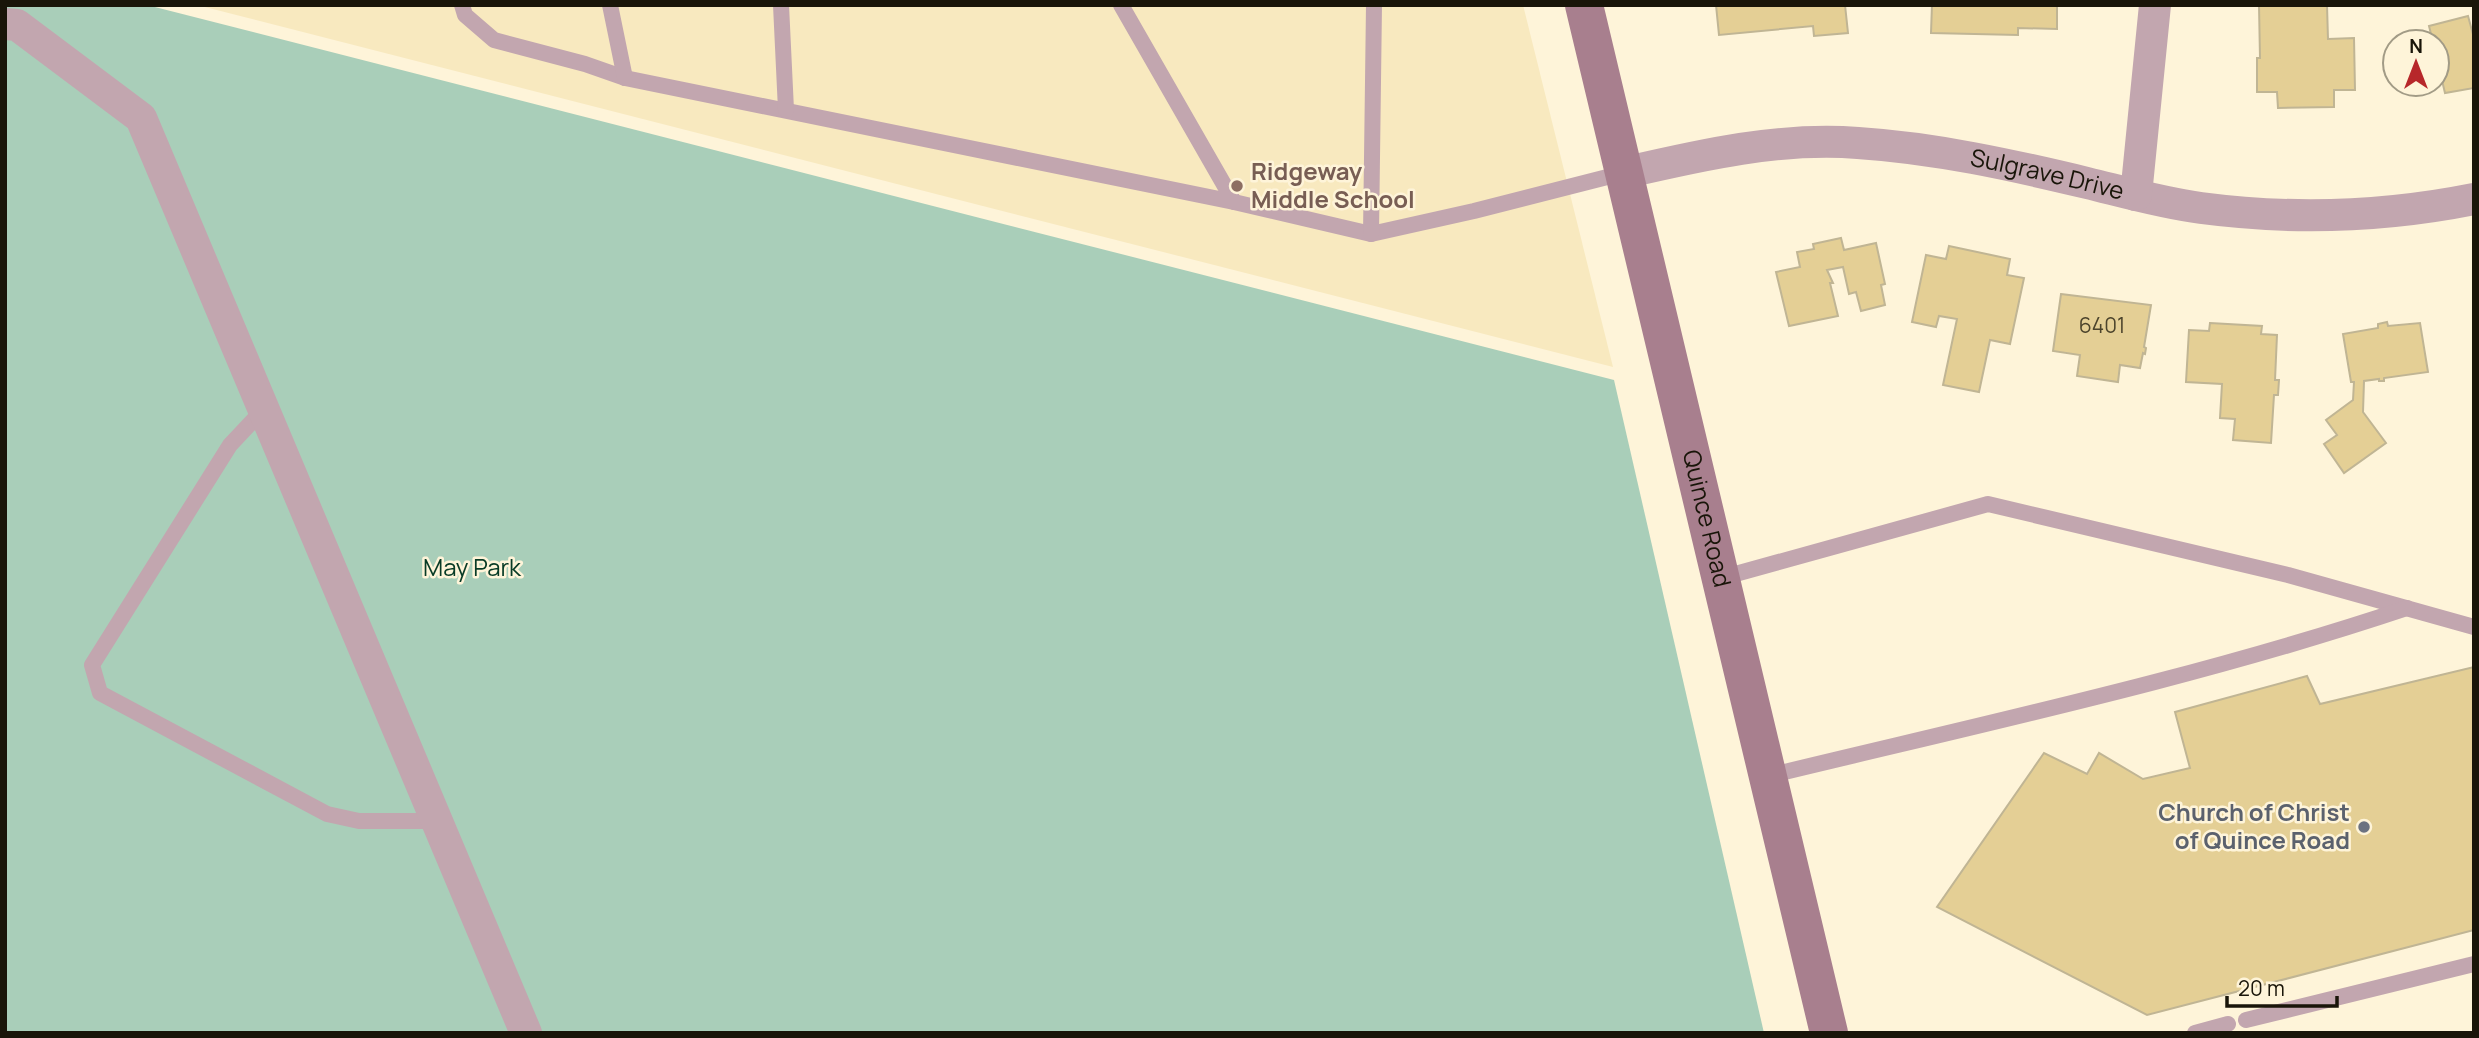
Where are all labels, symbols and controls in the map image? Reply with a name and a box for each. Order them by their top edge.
north arrow [2381,28,2451,98]
text: N [2409,33,2423,59]
street label: Sulgrave Drive [1968,140,2128,207]
place label: Ridgeway Middle School [1251,154,1415,215]
marker: Ridgeway Middle School [1229,178,1245,194]
house number: 6401 [2079,311,2125,339]
street label: Quince Road [1676,446,1740,590]
park label: May Park [423,550,522,583]
place label: Church of Christ of Quince Road [2158,795,2350,856]
marker: Church of Christ of Quince Road [2356,819,2372,835]
scale bar [2227,964,2337,1008]
text: 20 m [2238,974,2285,1002]

